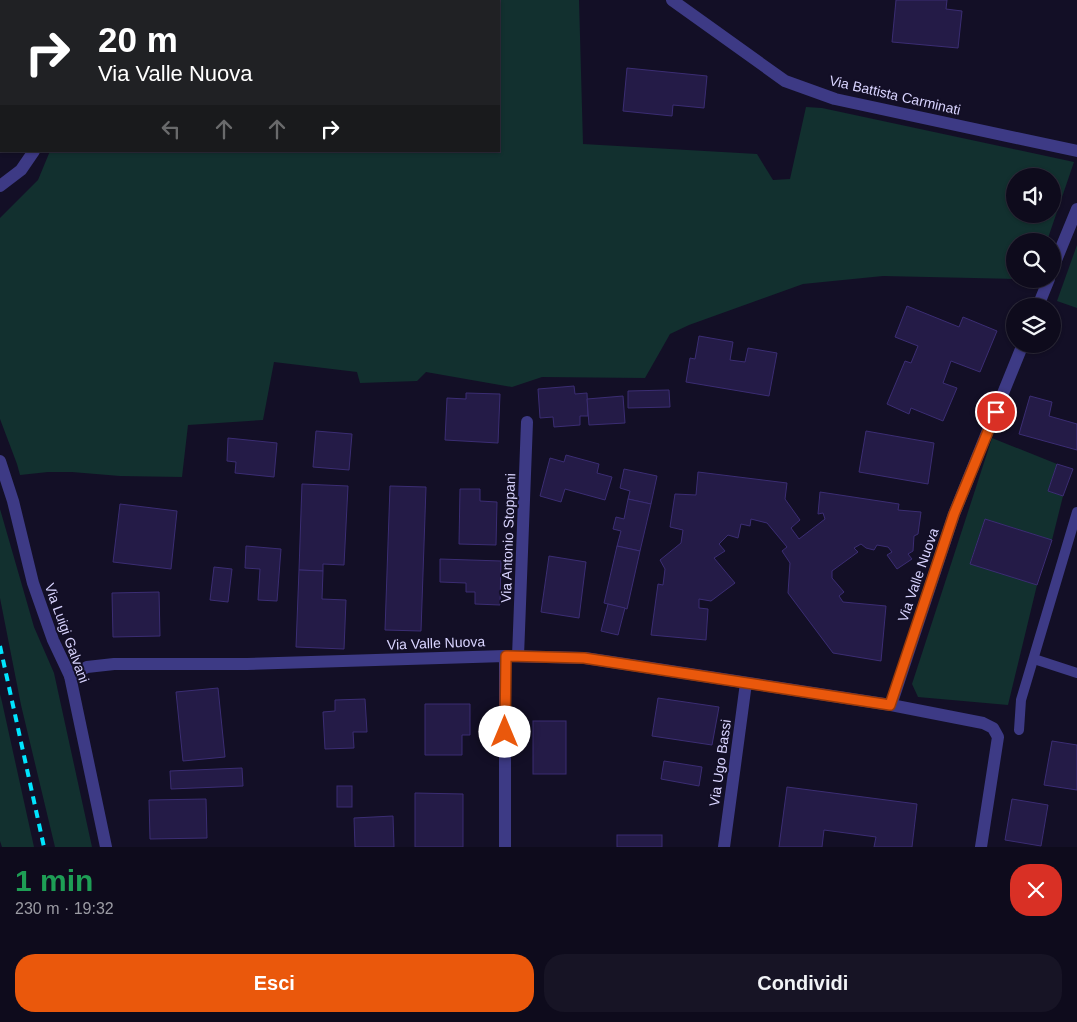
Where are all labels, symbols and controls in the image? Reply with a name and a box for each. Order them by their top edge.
icon: right [15,20,80,85]
text: 20 m [98,20,178,59]
text: Via Valle Nuova [98,61,253,86]
street label: Via Battista Carminati [828,72,962,118]
icon: left [157,115,185,143]
icon: ahead [210,115,238,143]
icon: ahead [263,115,291,143]
icon: right [316,115,344,143]
map controls [1006,168,1061,353]
button: sound [1006,168,1061,223]
button: search [1006,233,1061,288]
button: layers [1006,298,1061,353]
pin [975,391,1017,433]
icon: arrive [982,398,1010,426]
street label: Via Antonio Stoppani [498,473,518,603]
street label: Via Valle Nuova [894,526,942,624]
street label: Via Luigi Galvani [42,581,92,685]
street label: Via Valle Nuova [387,633,486,653]
position arrow [478,705,530,757]
street label: Via Ugo Bassi [706,718,734,808]
text: 1 min [15,864,93,897]
button: close [1010,864,1062,916]
text: 230 m · 19:32 [15,900,114,917]
button: Esci [15,954,534,1012]
button: Condividi [544,954,1062,1012]

